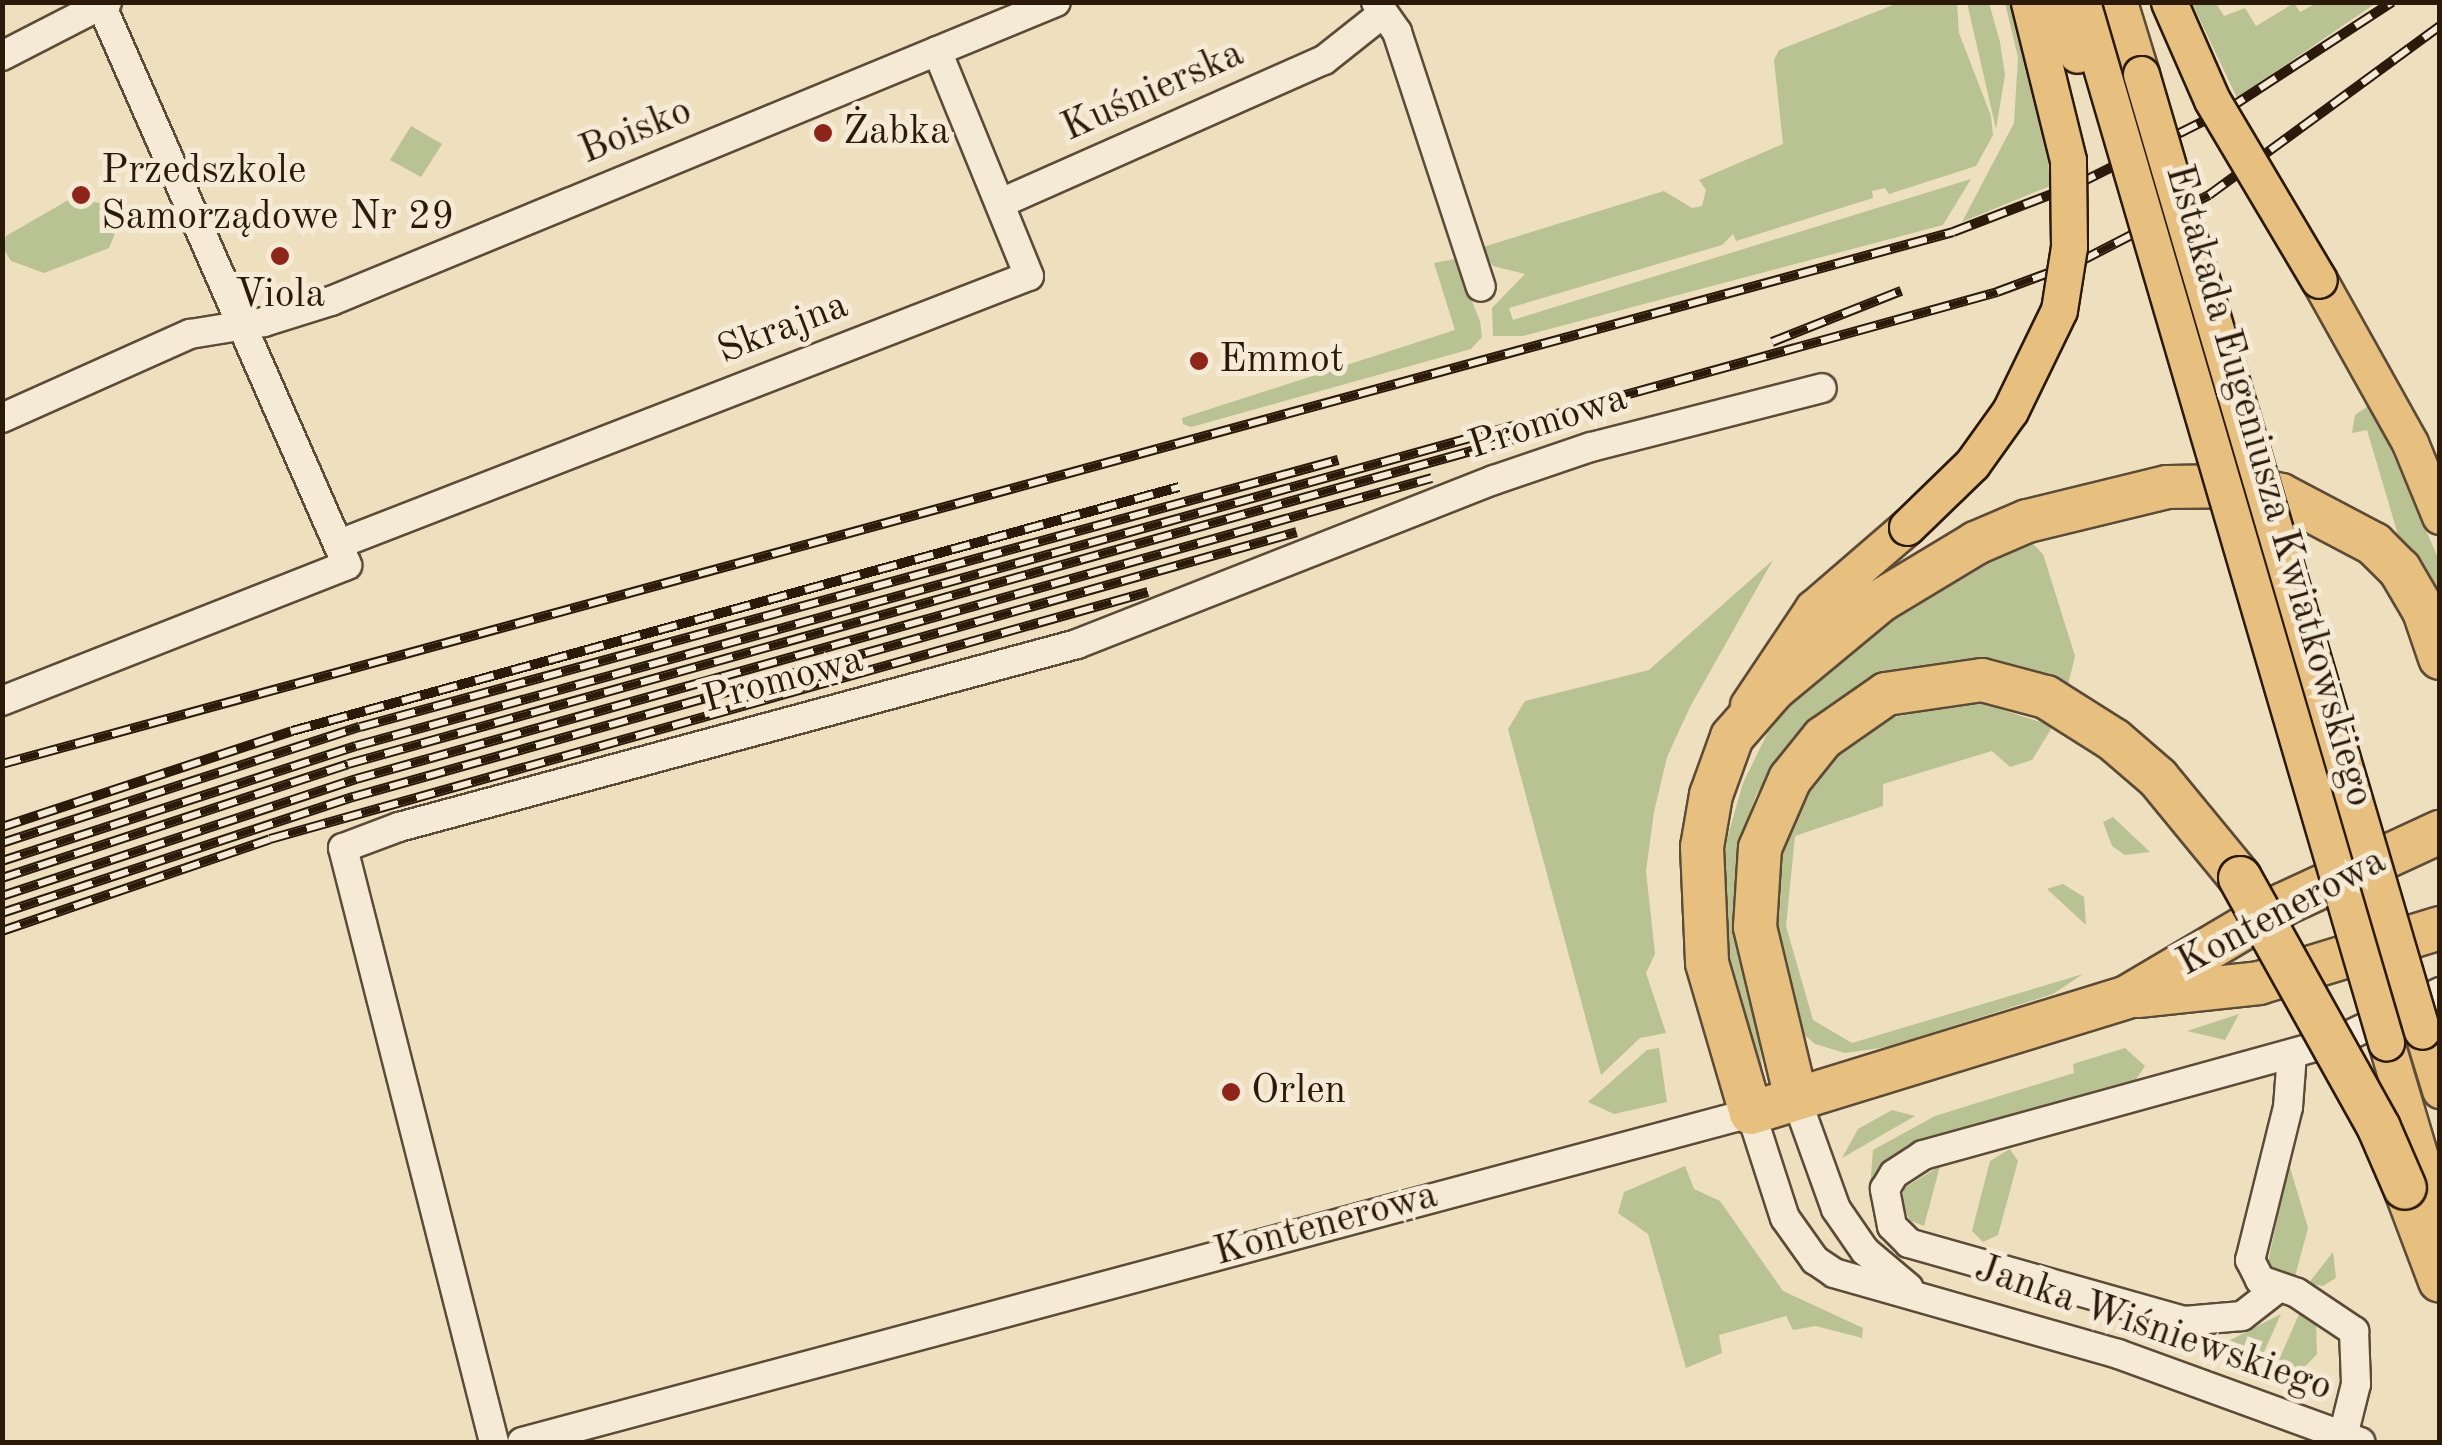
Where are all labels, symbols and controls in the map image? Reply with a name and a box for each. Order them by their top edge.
street label: Kuśnierska [1055,31,1251,153]
street label: Boisko [573,88,699,176]
place label: Żabka [843,109,950,157]
marker: Żabka [812,122,834,144]
place label: Przedszkole Samorządowe Nr 29 [101,148,455,242]
street label: Estakada Eugeniusza Kwiatkowskiego [2153,160,2383,812]
marker: Przedszkole Samorządowe Nr 29 [70,184,92,206]
marker: Viola [269,245,291,267]
place label: Viola [235,272,325,320]
street label: Skrajna [711,282,855,376]
place label: Emmot [1219,337,1344,385]
marker: Emmot [1188,350,1210,372]
street label: Promowa [1463,375,1633,471]
street label: Promowa [698,637,868,725]
street label: Kontenerowa [2170,838,2394,988]
place label: Orlen [1251,1068,1346,1116]
marker: Orlen [1220,1081,1242,1103]
street label: Kontenerowa [1209,1172,1443,1278]
street label: Janka Wiśniewskiego [1968,1245,2338,1413]

